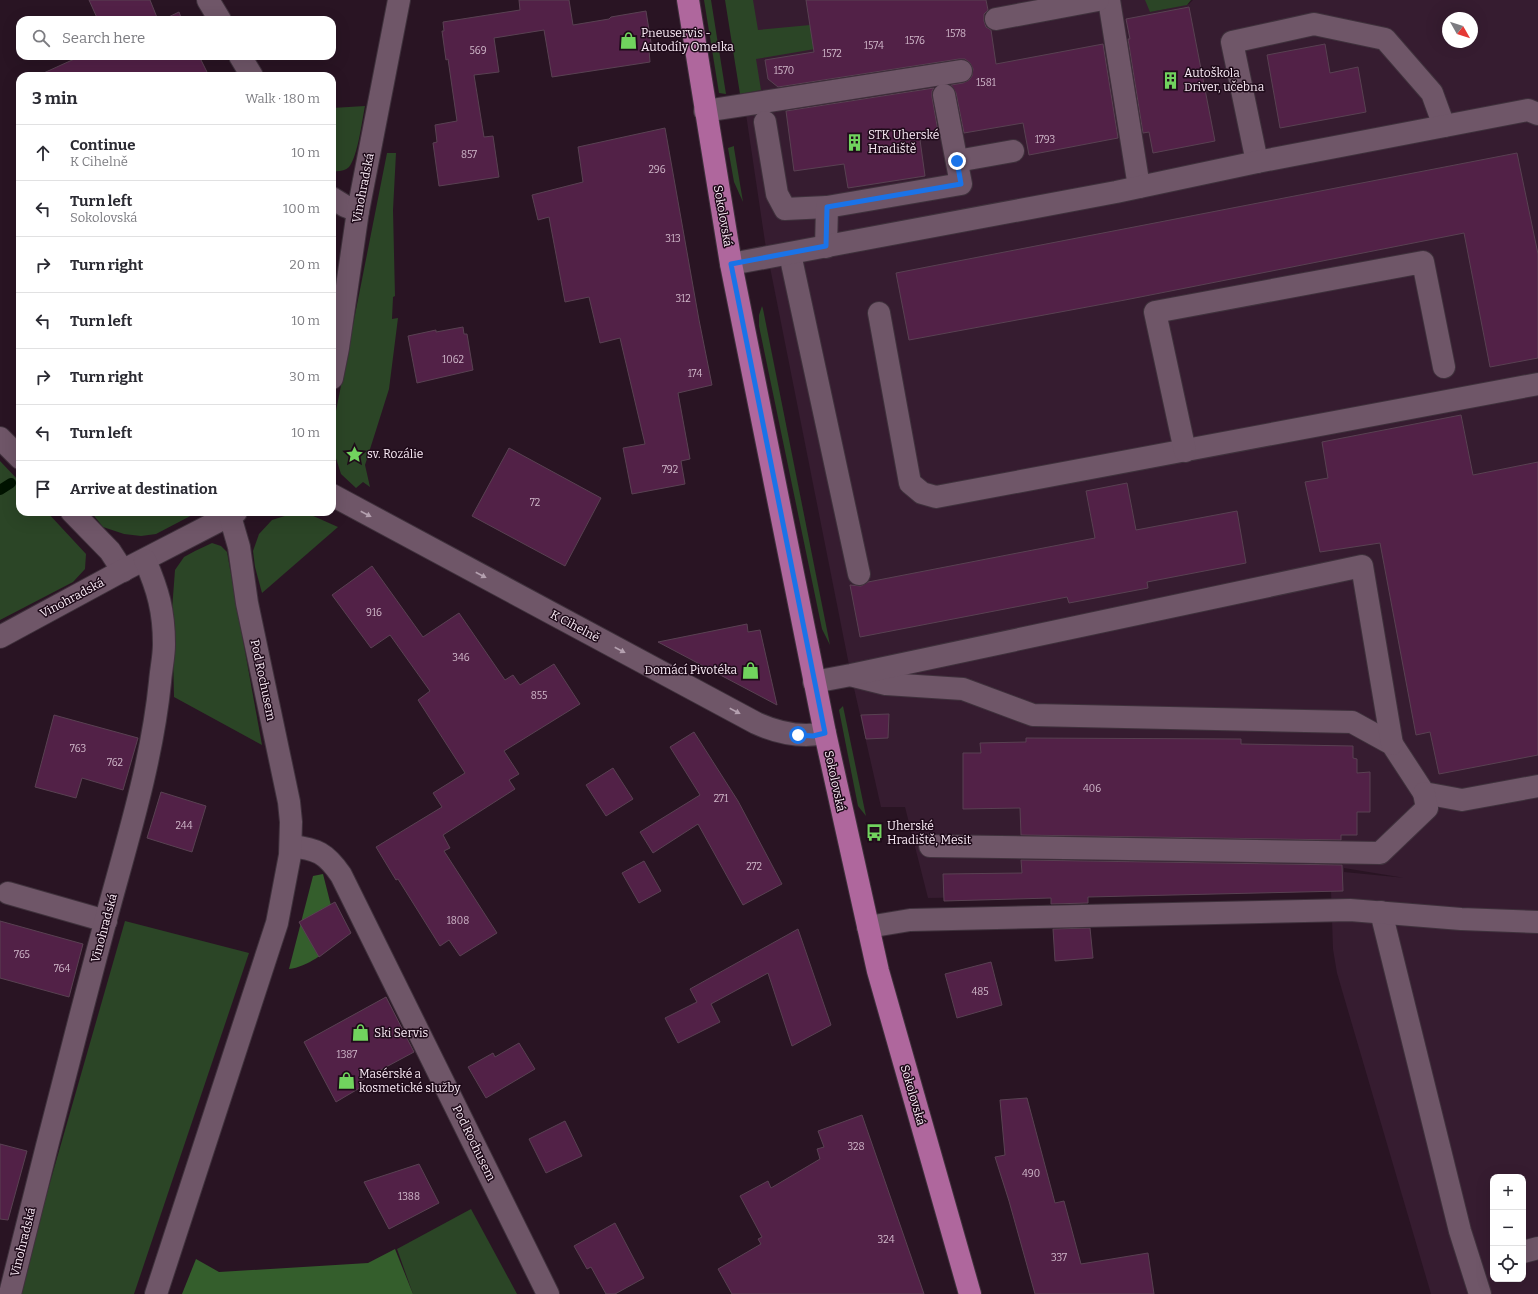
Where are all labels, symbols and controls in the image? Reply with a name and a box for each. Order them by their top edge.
north arrow [1442,12,1478,48]
search box [16,16,336,60]
place label: Pneuservis - Autodíly Omelka [641,26,734,54]
icon: search [30,27,52,49]
house number: 1578 [946,28,966,40]
text: Search here [62,29,145,47]
shop icon: Pneuservis - Autodíly Omelka [618,30,638,50]
house number: 1576 [905,35,925,47]
house number: 1574 [864,40,884,52]
house number: 569 [469,45,487,57]
house number: 1572 [822,48,842,60]
house number: 1570 [774,65,794,77]
place label: Autoškola Driver, učebna [1184,66,1265,94]
building icon: Autoškola Driver, učebna [1161,70,1181,90]
house number: 1581 [976,77,996,89]
text: 3 min [32,88,77,109]
text: Walk · 180 m [245,91,320,106]
place label: STK Uherské Hradiště [868,128,939,156]
building icon: STK Uherské Hradiště [845,132,865,152]
house number: 1793 [1035,134,1055,146]
text: Continue [70,136,136,154]
icon: ahead [32,142,54,164]
text: 10 m [291,145,320,160]
house number: 857 [461,149,477,161]
street label: Vinohradská [349,152,377,224]
route end [948,152,966,170]
text: K Cihelně [70,154,128,169]
house number: 296 [648,164,666,176]
street label: Sokolovská [711,184,735,248]
text: Turn left [70,192,132,210]
icon: left [32,198,54,220]
text: 100 m [283,201,320,216]
text: Sokolovská [70,210,137,225]
house number: 313 [665,233,681,245]
icon: right [32,254,54,276]
text: Turn right [70,256,143,274]
text: 20 m [290,257,320,272]
house number: 312 [675,293,691,305]
icon: left [32,310,54,332]
text: Turn left [70,312,132,330]
text: 10 m [291,313,320,328]
house number: 1062 [442,354,464,366]
icon: right [32,366,54,388]
text: Turn right [70,368,143,386]
house number: 174 [688,368,703,380]
text: 30 m [289,369,320,384]
icon: left [32,422,54,444]
text: Turn left [70,424,132,442]
text: 10 m [291,425,320,440]
place icon: sv. Rozálie [344,444,364,464]
place label: sv. Rozálie [367,447,423,461]
house number: 792 [662,464,678,476]
icon: arrive [32,478,54,500]
text: Arrive at destination [70,480,217,498]
house number: 72 [530,497,540,509]
one-way arrow [360,510,372,517]
one-way arrow [475,572,487,578]
street label: Vinohradská [38,575,107,621]
house number: 916 [366,607,382,619]
street label: K Cihelně [548,607,602,645]
street label: Pod Rochusem [248,638,279,722]
one-way arrow [614,646,626,653]
house number: 346 [452,652,470,664]
shop icon: Domácí Pivotéka [740,660,760,680]
place label: Domácí Pivotéka [644,663,737,677]
house number: 855 [531,690,547,702]
one-way arrow [729,708,740,714]
route start [789,726,807,744]
house number: 763 [70,743,86,755]
street label: Sokolovská [822,749,848,813]
house number: 762 [107,757,123,769]
house number: 406 [1083,783,1101,795]
house number: 271 [714,793,728,805]
place label: Uherské Hradiště, Mesit [887,819,972,847]
house number: 244 [175,820,193,832]
bus stop icon: Uherské Hradiště, Mesit [864,823,884,843]
house number: 272 [746,861,762,873]
street label: Vinohradská [88,892,120,964]
house number: 1808 [447,915,469,927]
house number: 765 [14,949,30,961]
house number: 764 [54,963,70,975]
house number: 485 [971,986,989,998]
shop icon: Ski Servis [351,1023,371,1043]
place label: Ski Servis [374,1026,429,1040]
house number: 1387 [337,1049,357,1061]
street label: Sokolovská [898,1063,928,1127]
place label: Masérské a kosmetické služby [359,1067,461,1095]
shop icon: Masérské a kosmetické služby [336,1071,356,1091]
street label: Pod Rochusem [450,1103,499,1184]
house number: 328 [847,1141,865,1153]
house number: 490 [1022,1168,1040,1180]
map controls [1490,1174,1526,1282]
button: + [1490,1174,1526,1210]
house number: 1388 [398,1191,420,1203]
street label: Vinohradská [8,1206,38,1278]
button: − [1490,1210,1526,1246]
house number: 324 [878,1234,895,1246]
button: locate [1490,1246,1526,1282]
house number: 337 [1051,1252,1067,1264]

